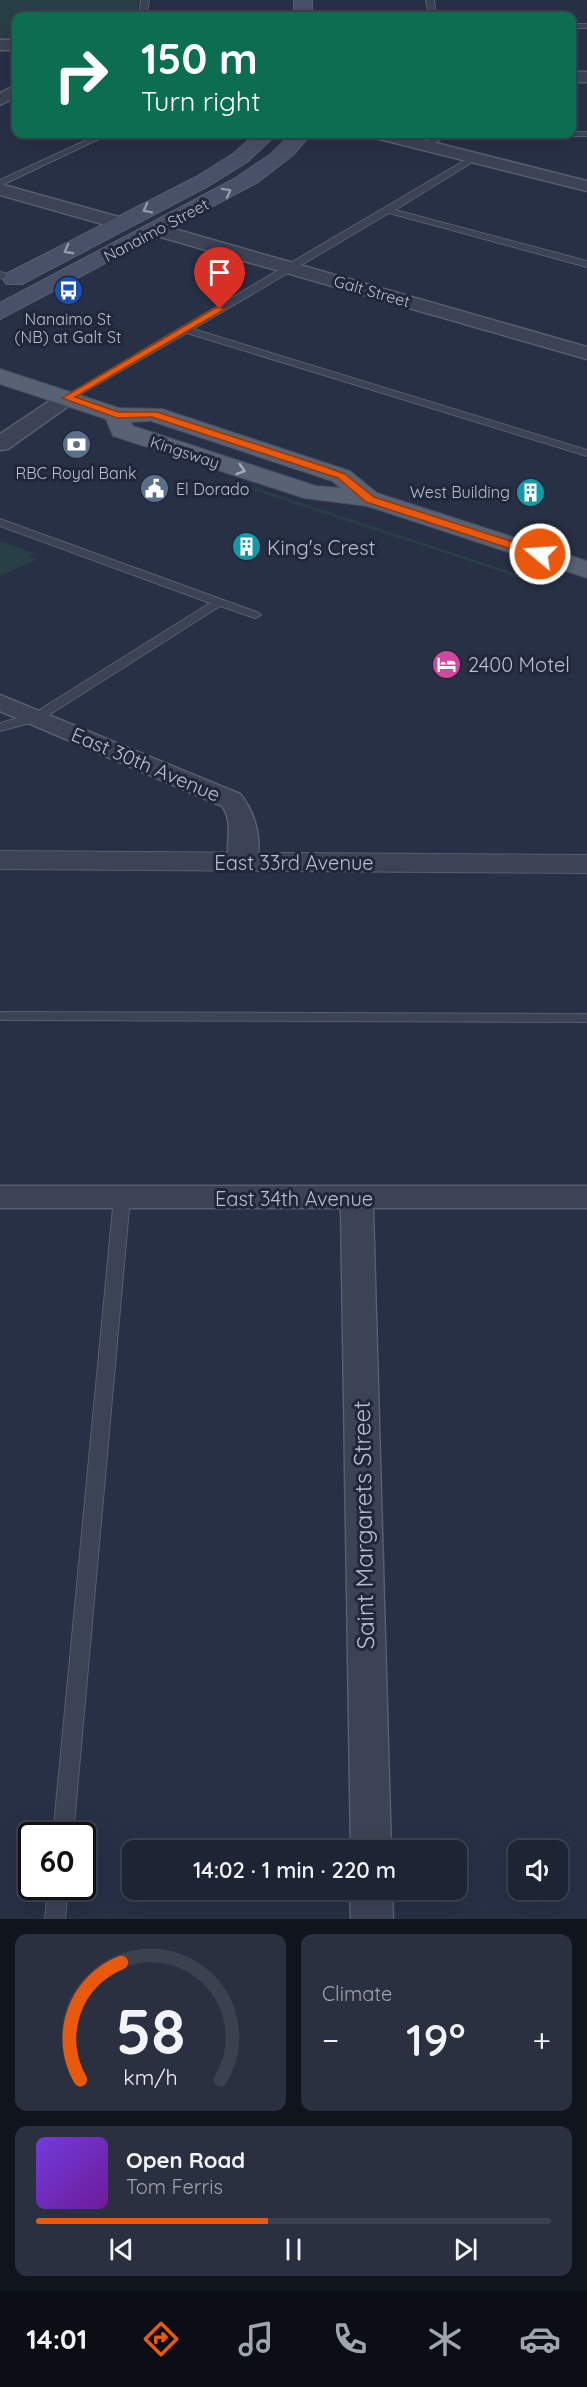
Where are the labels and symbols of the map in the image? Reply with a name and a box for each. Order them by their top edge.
one-way arrow [221,188,231,199]
street label: Nanaimo Street [100,194,212,266]
one-way arrow [142,202,153,213]
one-way arrow [64,243,74,254]
pin [194,247,245,309]
street label: Galt Street [332,271,412,311]
bus stop icon: Nanaimo St (NB) at Galt St [52,275,84,307]
place label: Nanaimo St (NB) at Galt St [15,309,121,347]
bank icon: RBC Royal Bank [60,429,92,461]
street label: Kingsway [148,431,222,473]
place label: RBC Royal Bank [15,463,137,483]
one-way arrow [235,463,246,475]
public building icon: El Dorado [139,473,171,505]
building icon: West Building [515,476,547,508]
place label: El Dorado [176,479,249,499]
place label: West Building [410,482,510,502]
position arrow [508,522,572,586]
building icon: King's Crest [230,531,262,563]
place label: King's Crest [267,535,376,560]
hotel icon: 2400 Motel [431,648,463,680]
place label: 2400 Motel [468,652,570,677]
street label: East 30th Avenue [68,721,224,807]
street label: East 33rd Avenue [214,850,374,875]
street label: East 34th Avenue [215,1186,373,1211]
street label: Saint Margarets Street [346,1400,380,1650]
speed limit sign: 60 [18,1822,96,1900]

